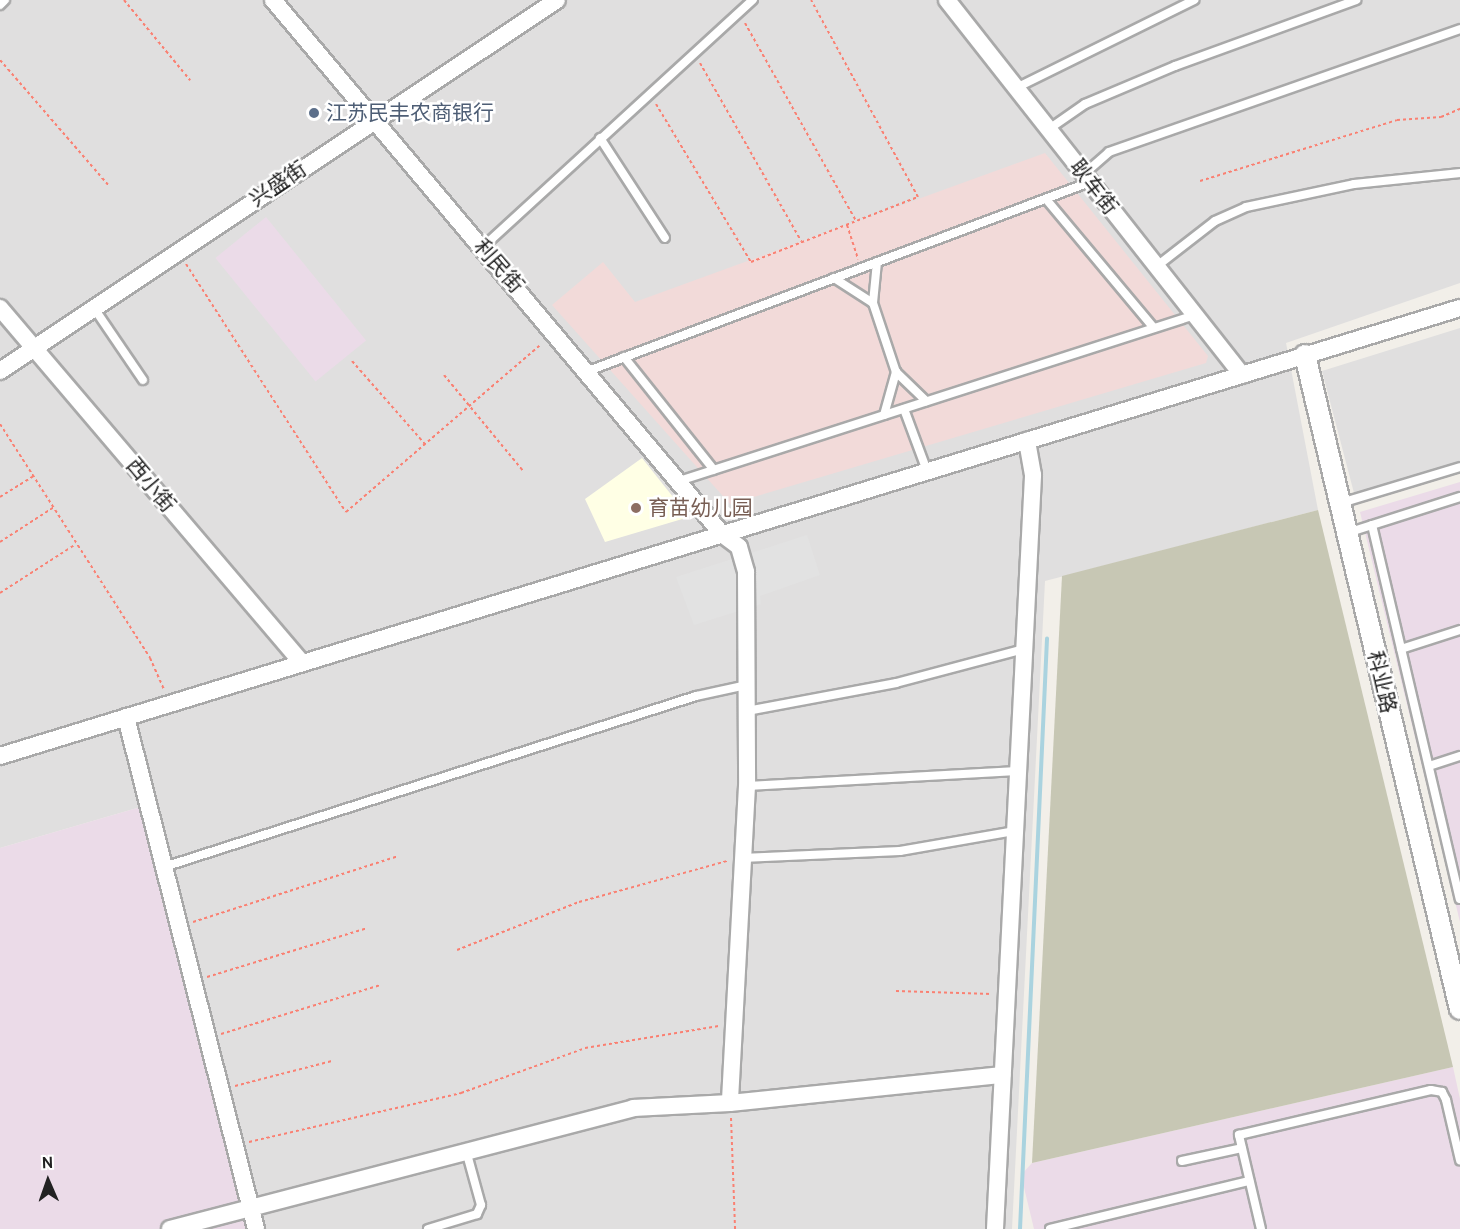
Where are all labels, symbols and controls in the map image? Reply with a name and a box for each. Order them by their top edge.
place label: 江苏民丰农商银行 [326,100,494,126]
marker: 江苏民丰农商银行 [307,106,321,120]
street label: 耿车街 [1065,154,1123,220]
street label: 兴盛街 [245,156,311,212]
street label: 利民街 [469,234,529,298]
street label: 西小街 [121,453,181,517]
place label: 育苗幼儿园 [648,495,753,521]
marker: 育苗幼儿园 [629,501,643,515]
street label: 科业路 [1363,648,1401,716]
north arrow [18,1151,78,1211]
text: N [41,1153,53,1172]

